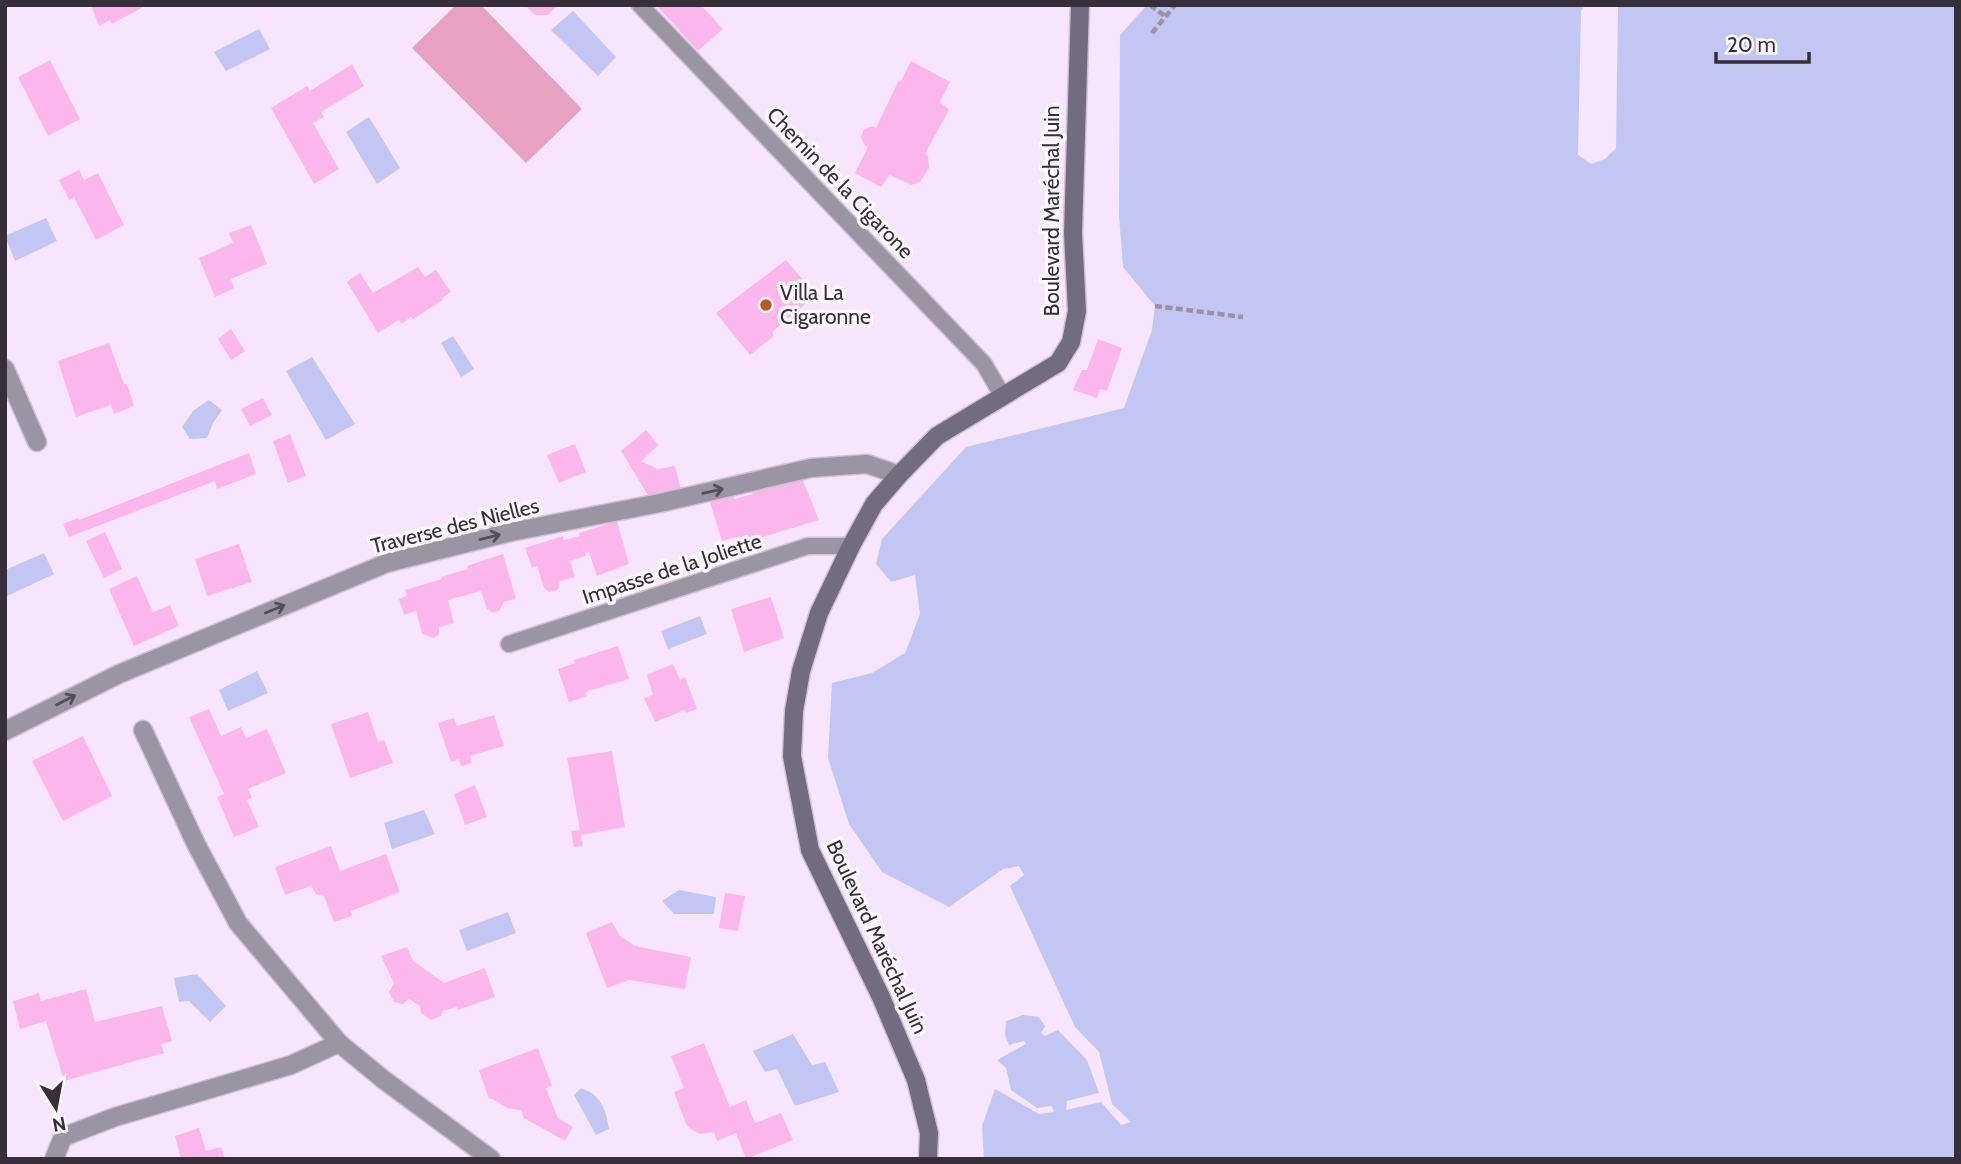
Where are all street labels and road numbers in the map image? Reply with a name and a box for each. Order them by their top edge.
street label: Chemin de la Cigarone [762,102,919,264]
street label: Boulevard Maréchal Juin [1039,106,1064,316]
street label: Traverse des Nielles [368,492,542,558]
street label: Impasse de la Joliette [579,528,765,609]
street label: Boulevard Maréchal Juin [822,836,933,1038]

